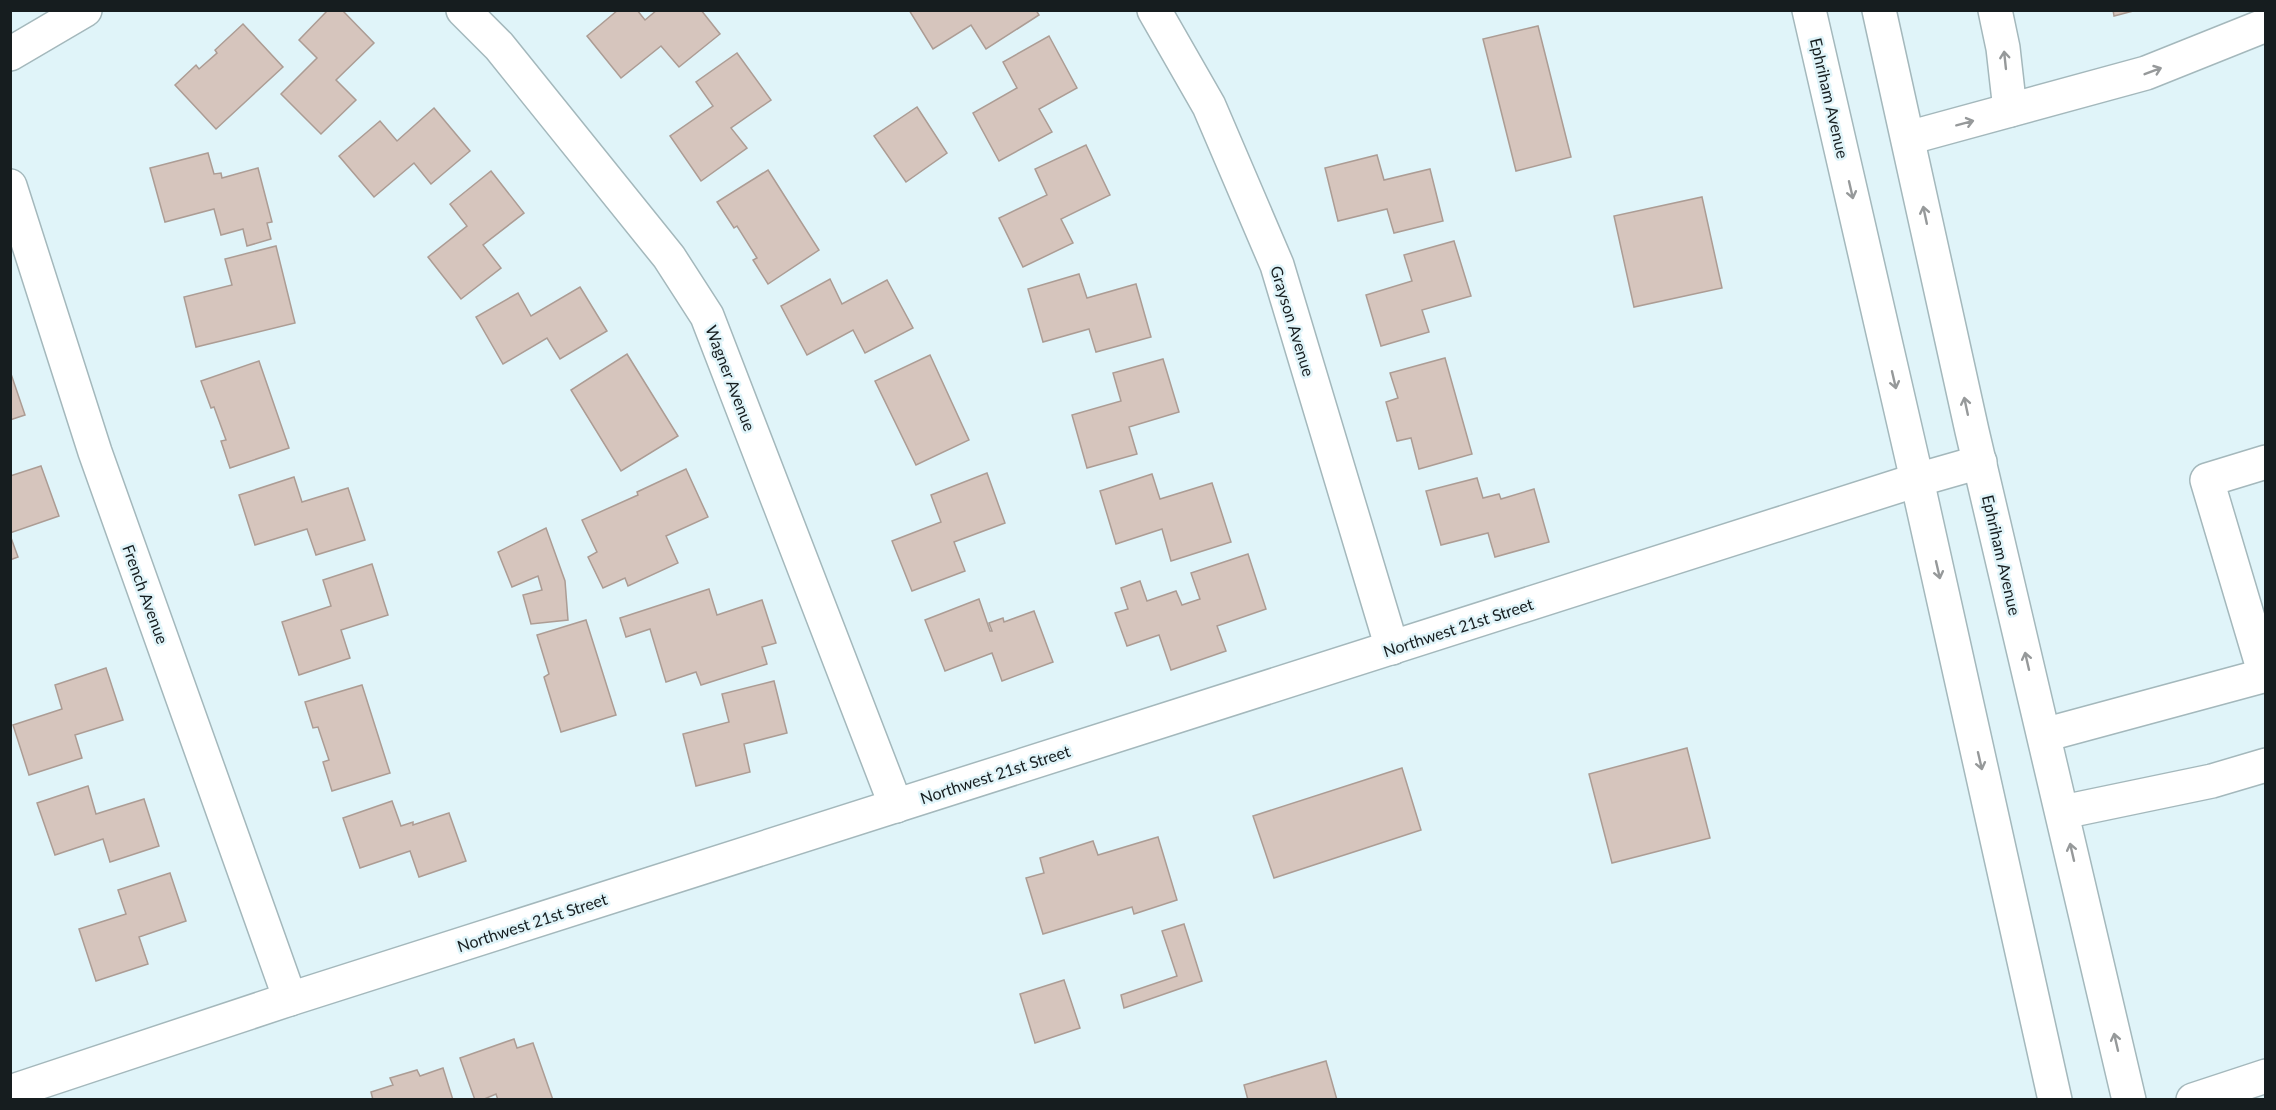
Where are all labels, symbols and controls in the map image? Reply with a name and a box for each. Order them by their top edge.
street label: Ephriham Avenue [1807,36,1853,160]
one-way arrow [1999,51,2010,71]
one-way arrow [2143,64,2161,75]
one-way arrow [1955,116,1974,128]
one-way arrow [1845,181,1857,200]
one-way arrow [1919,206,1930,225]
street label: Grayson Avenue [1267,263,1319,379]
street label: Wagner Avenue [702,323,760,433]
one-way arrow [1889,371,1901,390]
one-way arrow [1960,396,1971,416]
street label: Ephriham Avenue [1979,493,2025,617]
street label: French Avenue [119,542,173,646]
one-way arrow [1932,561,1944,580]
street label: Northwest 21st Street [1381,594,1536,660]
one-way arrow [2021,652,2032,671]
street label: Northwest 21st Street [918,741,1073,807]
one-way arrow [1975,751,1986,770]
one-way arrow [2066,843,2077,863]
street label: Northwest 21st Street [455,889,610,955]
one-way arrow [2109,1033,2121,1052]

